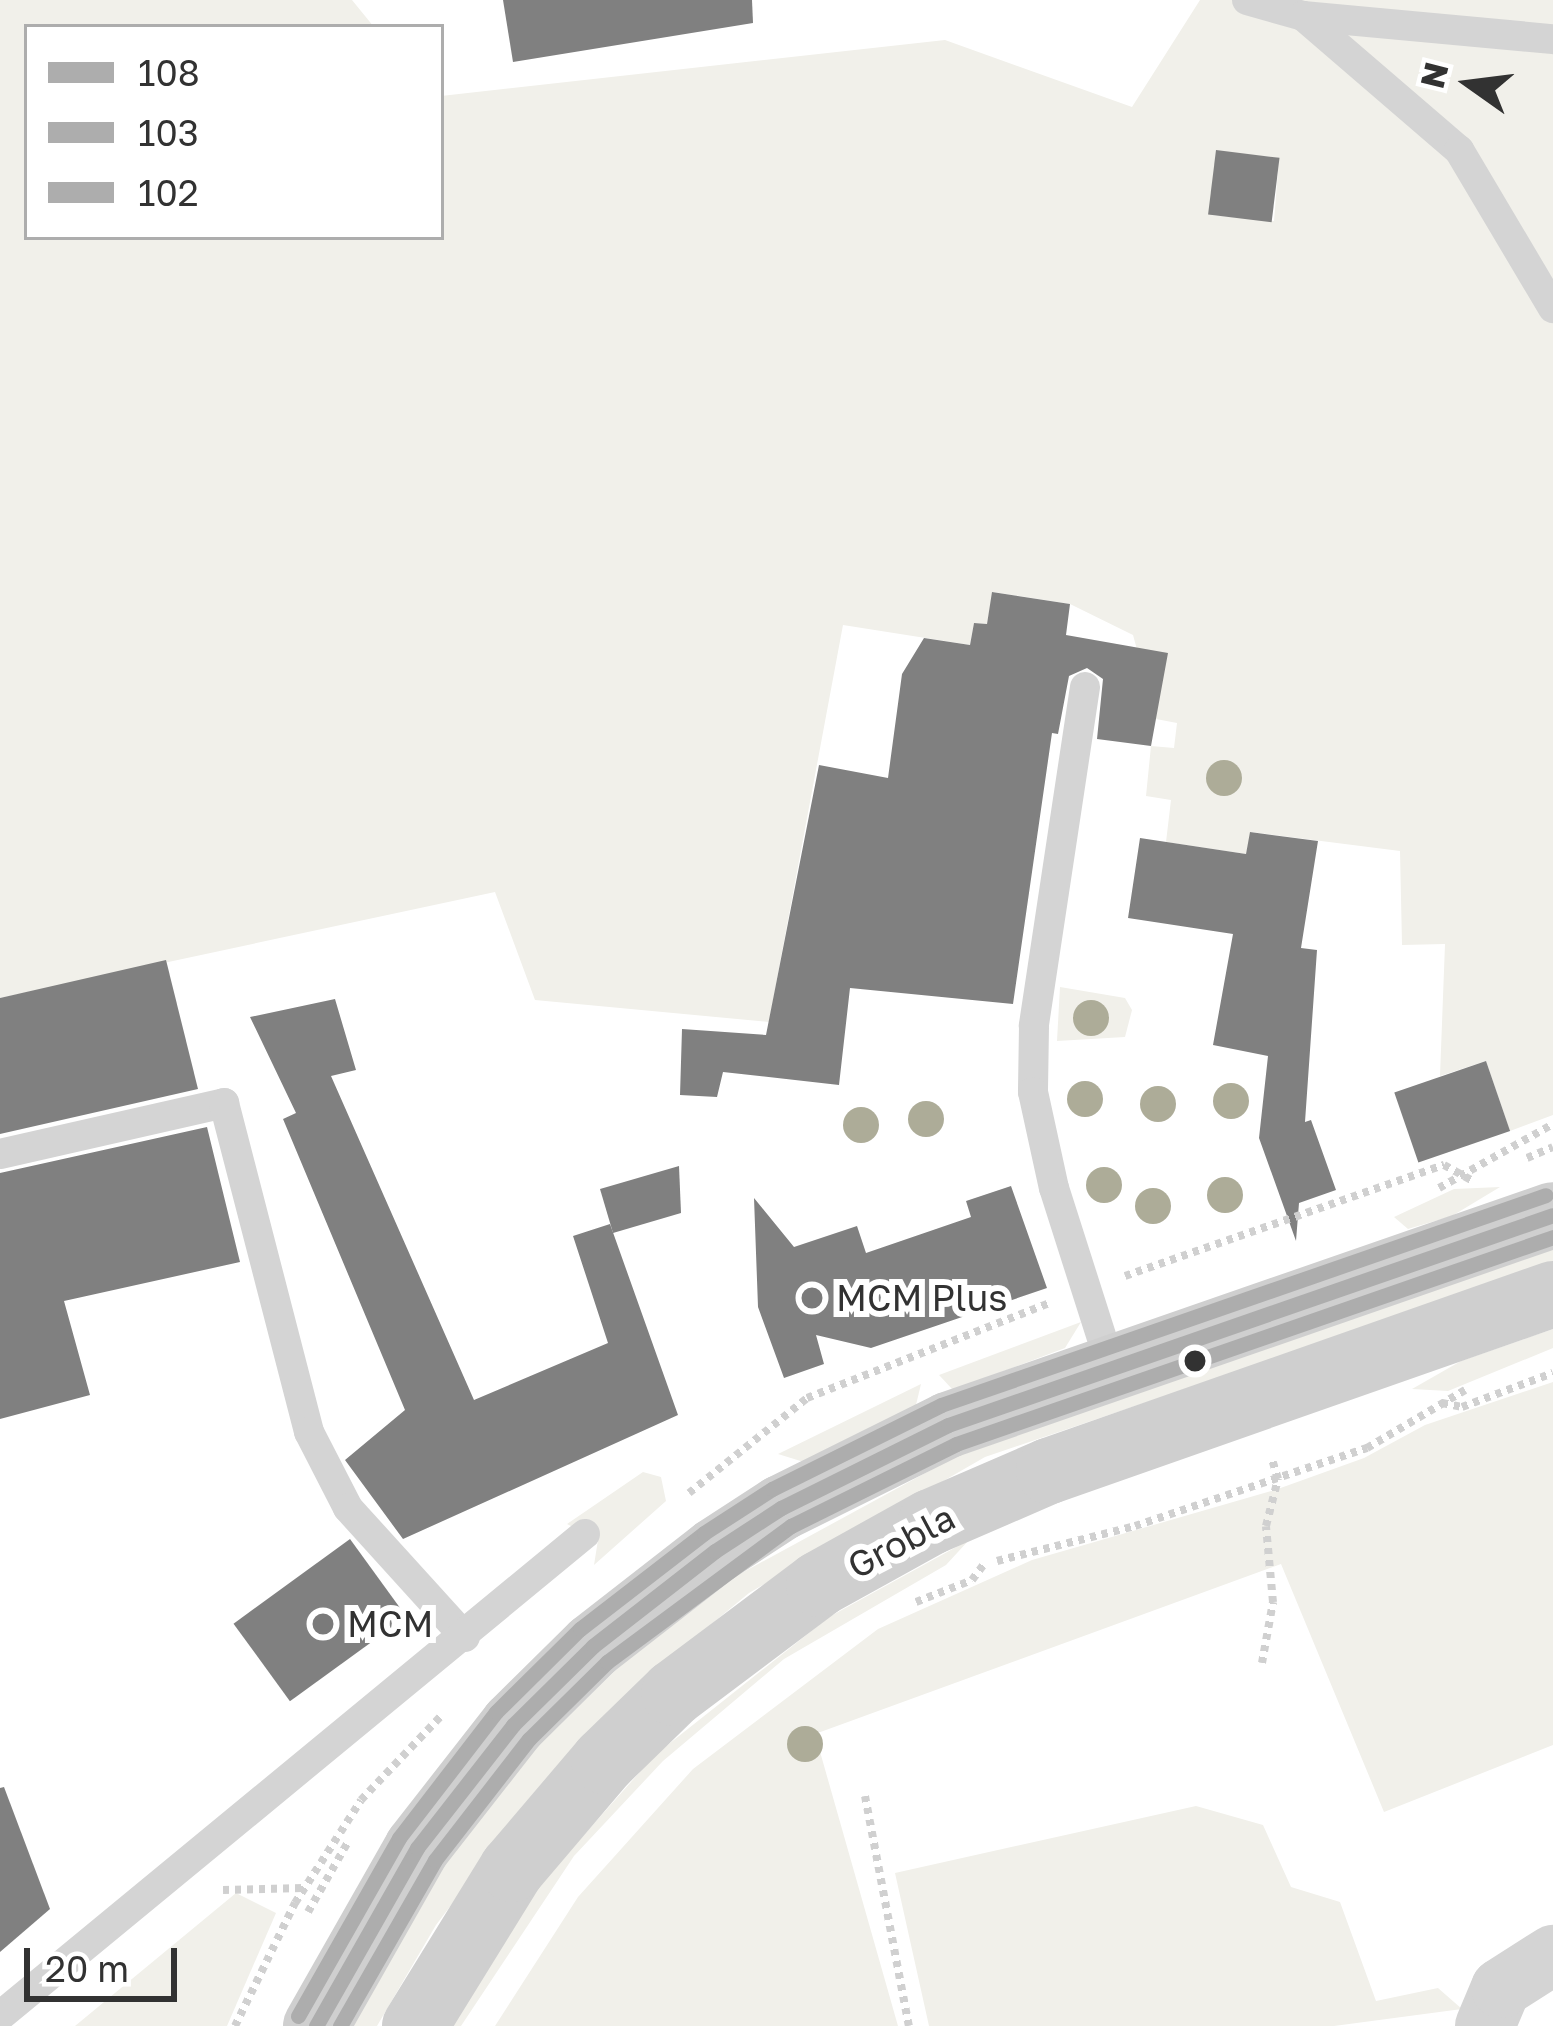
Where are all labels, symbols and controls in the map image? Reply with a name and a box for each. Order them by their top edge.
legend [24,24,444,240]
north arrow [1409,24,1529,144]
text: 108 [138,51,200,94]
text: N [1412,58,1456,92]
text: 103 [138,111,199,154]
text: 102 [138,171,199,214]
place label: MCM Plus [836,1276,1007,1320]
marker: MCM Plus [799,1285,825,1311]
unlabelled marker [1184,1350,1206,1372]
street label: Grobla [840,1495,962,1587]
place label: MCM [347,1602,433,1646]
marker: MCM [310,1611,336,1637]
scale bar [30,1924,183,1998]
text: 20 m [45,1947,129,1990]

